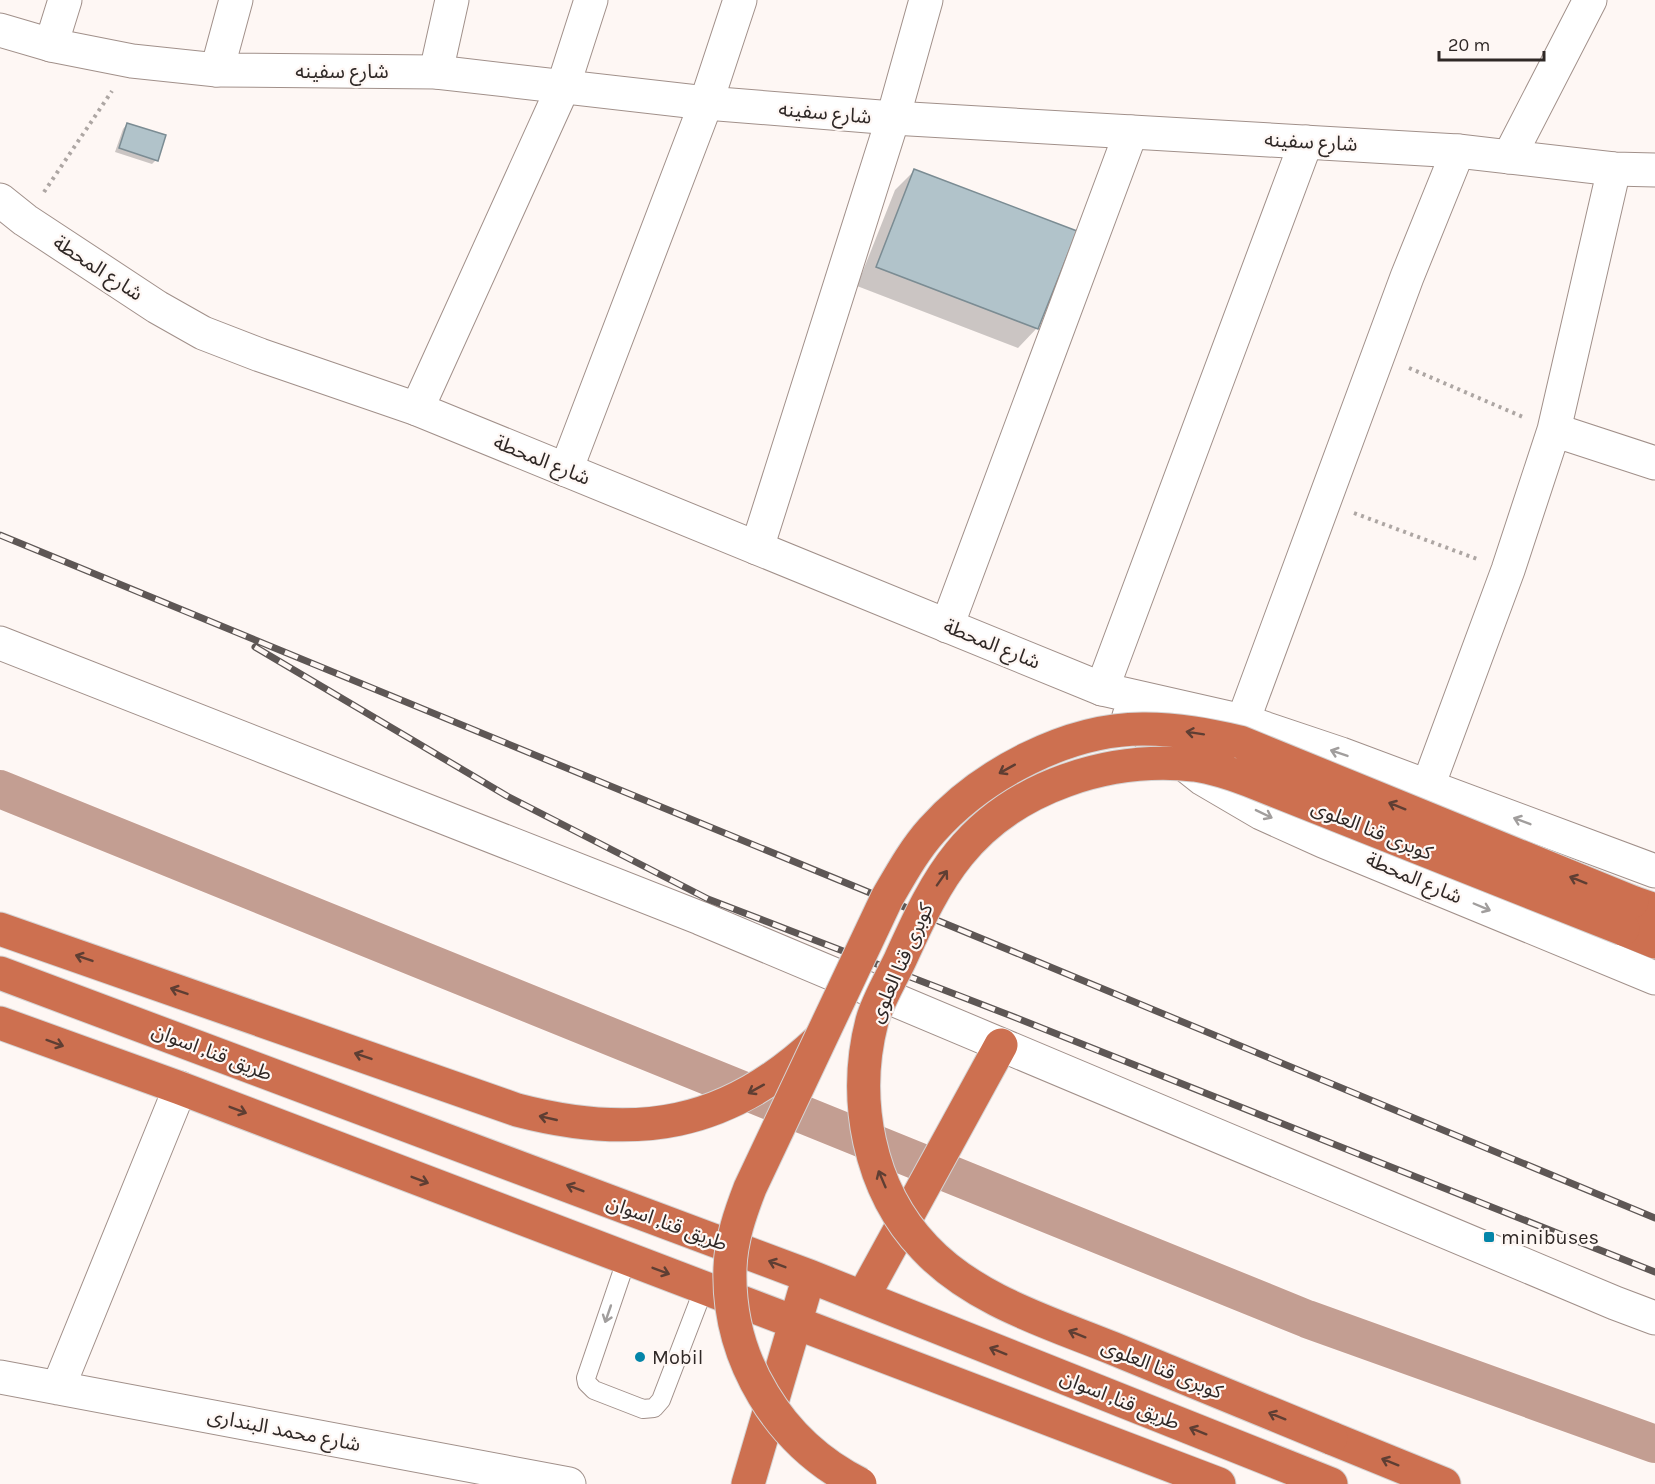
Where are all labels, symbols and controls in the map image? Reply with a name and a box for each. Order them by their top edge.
scale bar [1439,24,1544,62]
text: 20 m [1448,34,1490,56]
street label: شارع سفينه [295,60,389,86]
street label: شارع سفينه [777,97,873,132]
street label: شارع سفينه [1264,128,1358,159]
street label: شارع المحطة [47,231,147,308]
street label: شارع المحطة [489,430,594,493]
street label: شارع المحطة [939,614,1044,677]
one-way arrow [1185,727,1205,738]
one-way arrow [1330,747,1349,758]
one-way arrow [999,764,1016,776]
street label: كوبرى قنا العلوى [1308,795,1436,865]
one-way arrow [1389,800,1407,811]
one-way arrow [1255,808,1273,820]
one-way arrow [1513,815,1531,826]
street label: شارع المحطة [1361,848,1465,911]
one-way arrow [936,870,948,887]
one-way arrow [1569,874,1587,885]
street label: كوبرى قنا العلوى [864,899,938,1026]
one-way arrow [1473,902,1491,913]
one-way arrow [75,952,94,963]
one-way arrow [170,985,189,996]
street label: طريق قنا, اسوان [148,1019,275,1086]
one-way arrow [45,1038,64,1049]
one-way arrow [354,1049,373,1060]
one-way arrow [748,1083,765,1095]
one-way arrow [228,1106,247,1117]
one-way arrow [539,1111,558,1123]
one-way arrow [876,1171,887,1189]
one-way arrow [410,1175,429,1186]
one-way arrow [566,1182,585,1193]
street label: طريق قنا, اسوان [603,1191,730,1256]
place label: minibuses [1501,1226,1599,1249]
marker: minibuses [1482,1230,1496,1244]
one-way arrow [768,1258,787,1269]
one-way arrow [651,1267,670,1278]
one-way arrow [601,1304,612,1323]
one-way arrow [1069,1328,1087,1339]
street label: كوبرى قنا العلوى [1098,1334,1226,1404]
one-way arrow [989,1345,1007,1356]
place label: Mobil [652,1346,703,1369]
marker: Mobil [633,1350,647,1364]
street label: طريق قنا, اسوان [1057,1366,1183,1435]
street label: شارع محمد البندارى [205,1404,363,1459]
one-way arrow [1268,1410,1287,1421]
one-way arrow [1189,1425,1208,1436]
one-way arrow [1381,1456,1400,1467]

